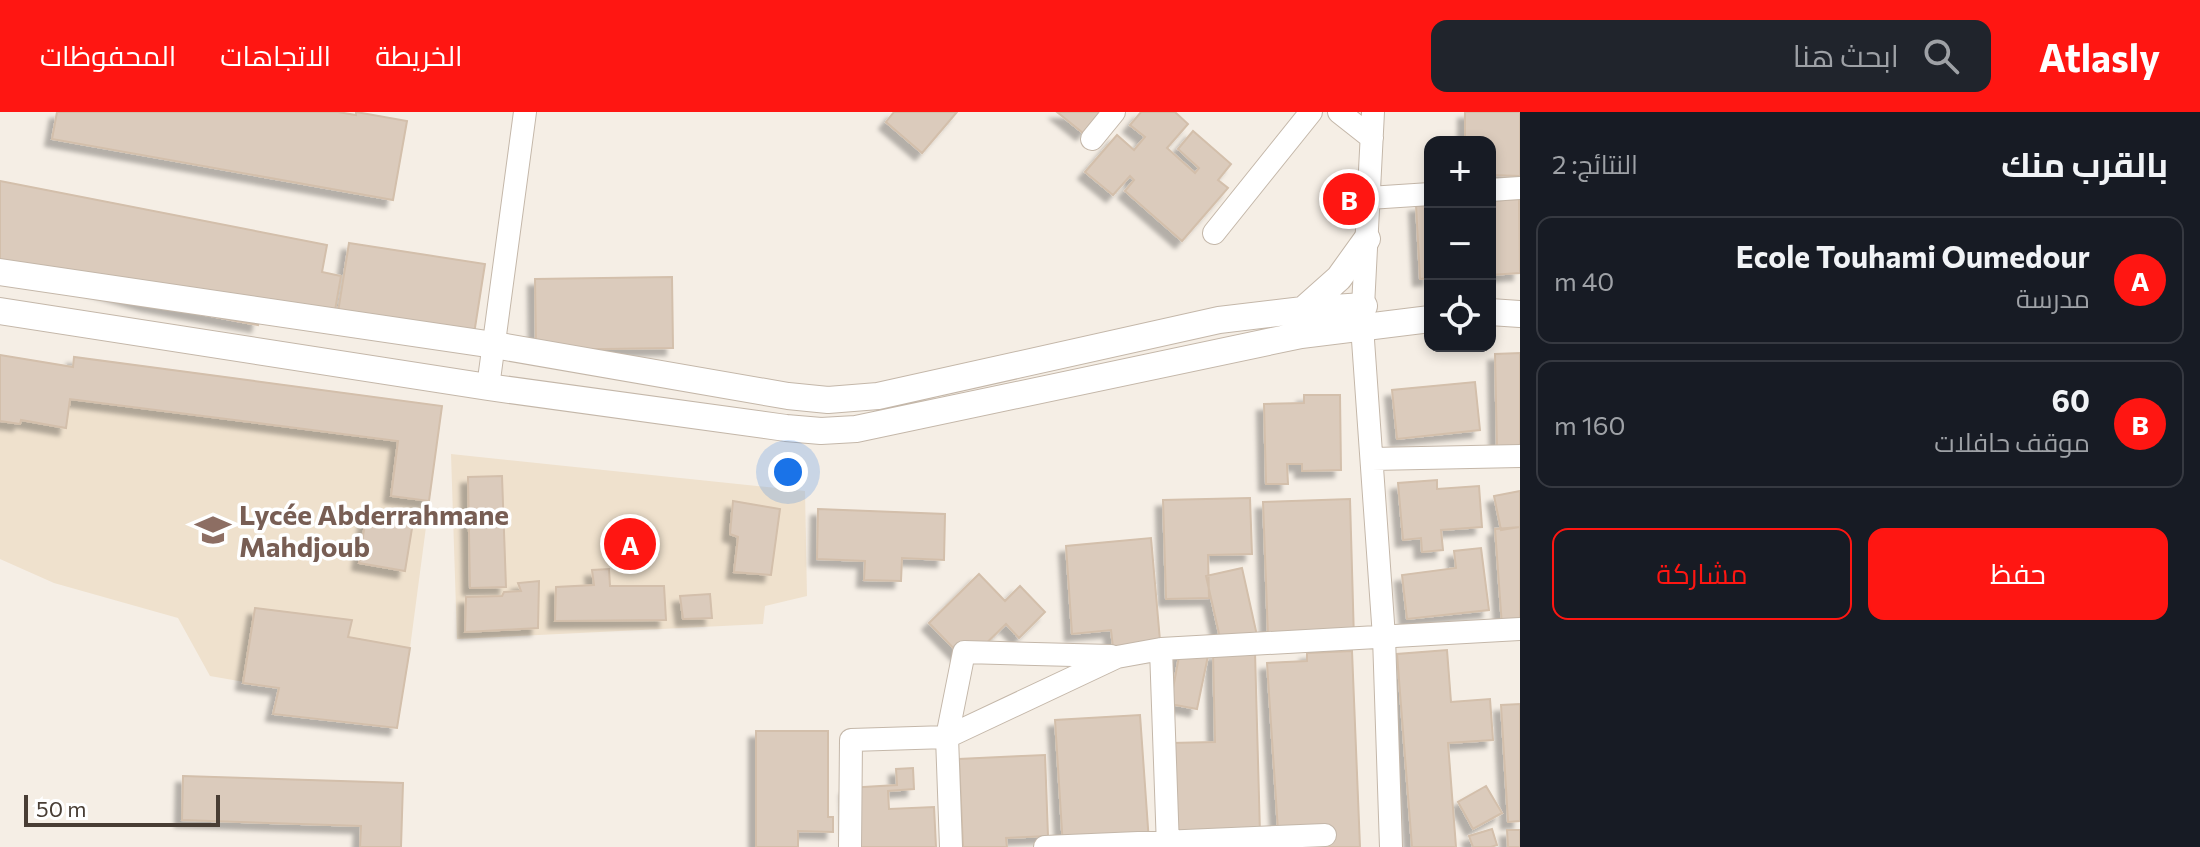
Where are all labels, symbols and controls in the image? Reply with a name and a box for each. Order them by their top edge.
search box [1431,20,1991,92]
text: Atlasly [2039,33,2160,80]
icon: search [1919,34,1963,78]
text: ابحث هنا [1793,36,1899,73]
text: المحفوظات [40,38,176,72]
text: الاتجاهات [220,38,331,72]
text: الخريطة [375,38,463,72]
map controls [1424,136,1496,352]
button: + [1424,136,1496,208]
text: بالقرب منك [2001,142,2168,184]
text: النتائج: 2 [1552,148,1638,179]
pin: B [1323,169,1375,229]
button: − [1424,208,1496,280]
text: Ecole Touhami Oumedour [1736,237,2090,274]
text: 40 m [1554,265,1614,296]
text: A [2131,265,2149,296]
button: locate [1424,280,1496,352]
text: مدرسة [2016,282,2090,313]
text: 60 [2052,381,2090,418]
text: 160 m [1554,409,1626,440]
text: B [2131,409,2149,440]
text: موقف حافلات [1934,426,2090,457]
your location [768,452,808,492]
place label: Lycée Abderrahmane Mahdjoub [239,497,509,563]
school or university icon: Lycée Abderrahmane Mahdjoub [194,511,232,549]
pin: A [604,514,656,574]
button: مشاركة [1552,528,1852,620]
button: حفظ [1868,528,2168,620]
scale bar [24,791,220,827]
text: 50 m [36,795,86,822]

